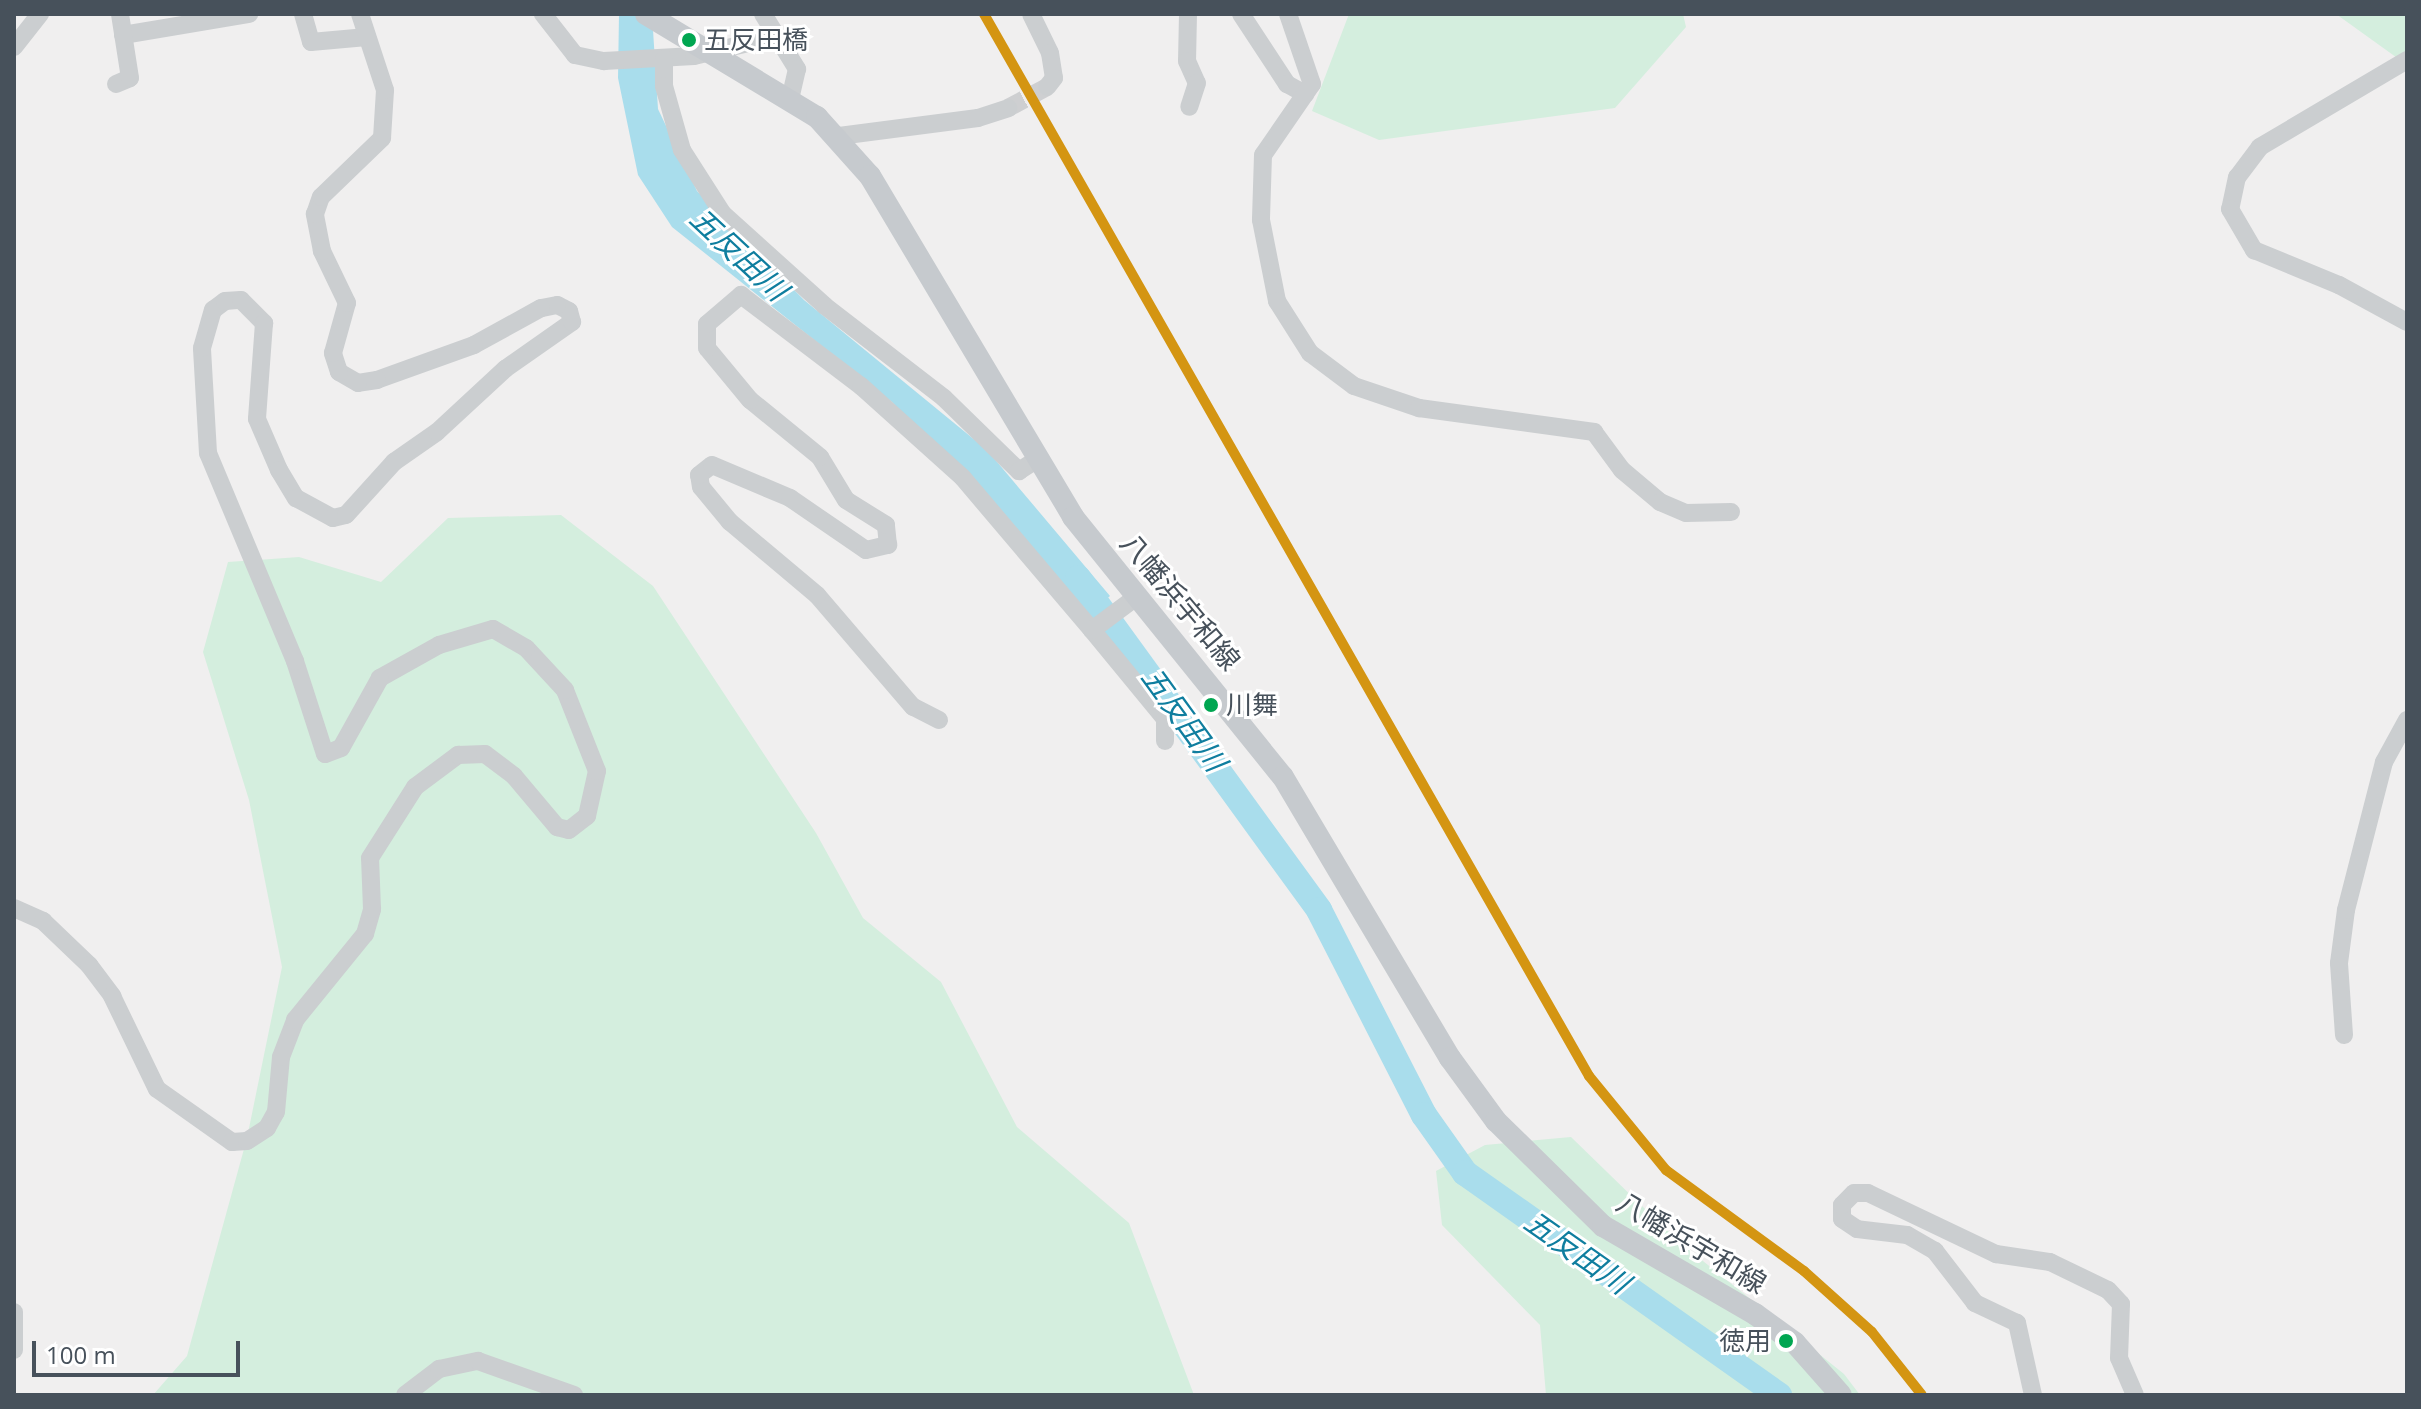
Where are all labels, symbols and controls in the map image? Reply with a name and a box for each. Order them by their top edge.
place label: 五反田橋 [704,24,808,56]
marker: 五反田橋 [681,32,697,48]
water label: 五反田川 [683,200,795,308]
street label: 八幡浜宇和線 [1114,526,1248,676]
water label: 五反田川 [1134,660,1234,778]
place label: 川舞 [1226,689,1278,721]
marker: 川舞 [1203,697,1219,713]
street label: 八幡浜宇和線 [1611,1184,1773,1300]
water label: 五反田川 [1518,1203,1636,1301]
scale bar [36,1325,244,1375]
place label: 徳用 [1719,1325,1771,1357]
marker: 徳用 [1778,1333,1794,1349]
text: 100 m [46,1338,116,1371]

